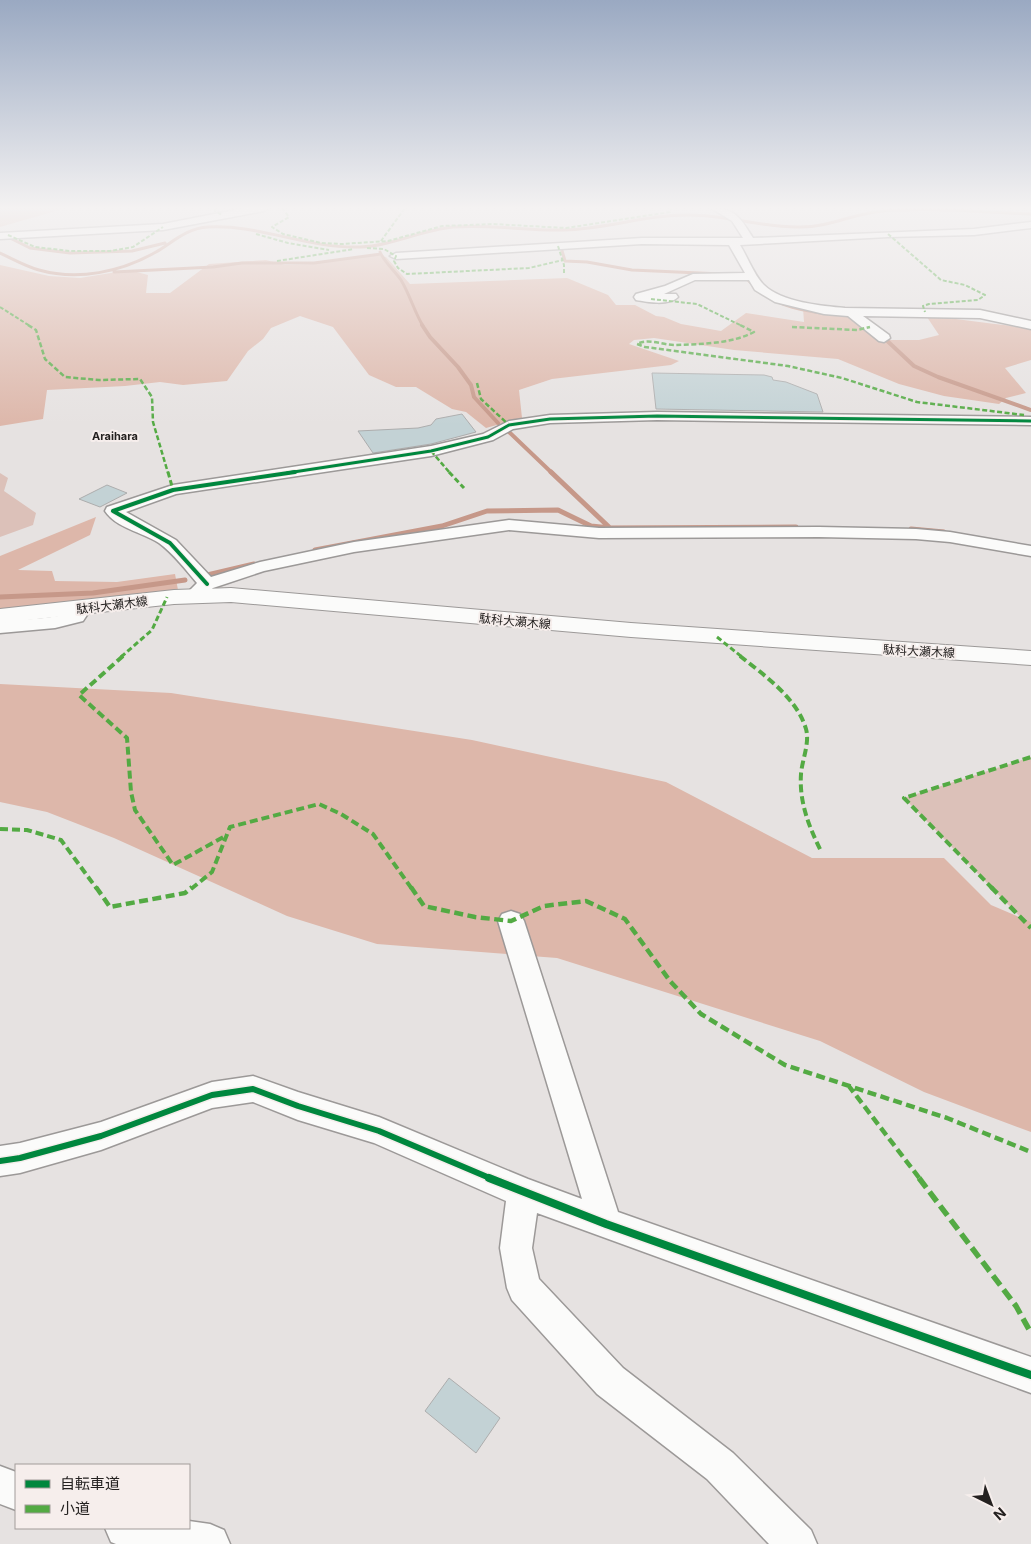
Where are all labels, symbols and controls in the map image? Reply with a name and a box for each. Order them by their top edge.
district label: Araihara [92,429,138,443]
street label: 駄科大瀬木線 [75,593,149,617]
street label: 駄科大瀬木線 [478,610,552,632]
street label: 駄科大瀬木線 [883,642,955,660]
legend [15,1464,190,1529]
text: 自転車道 [60,1474,120,1493]
north arrow [966,1479,1016,1529]
text: 小道 [60,1499,90,1518]
text: N [990,1504,1010,1524]

